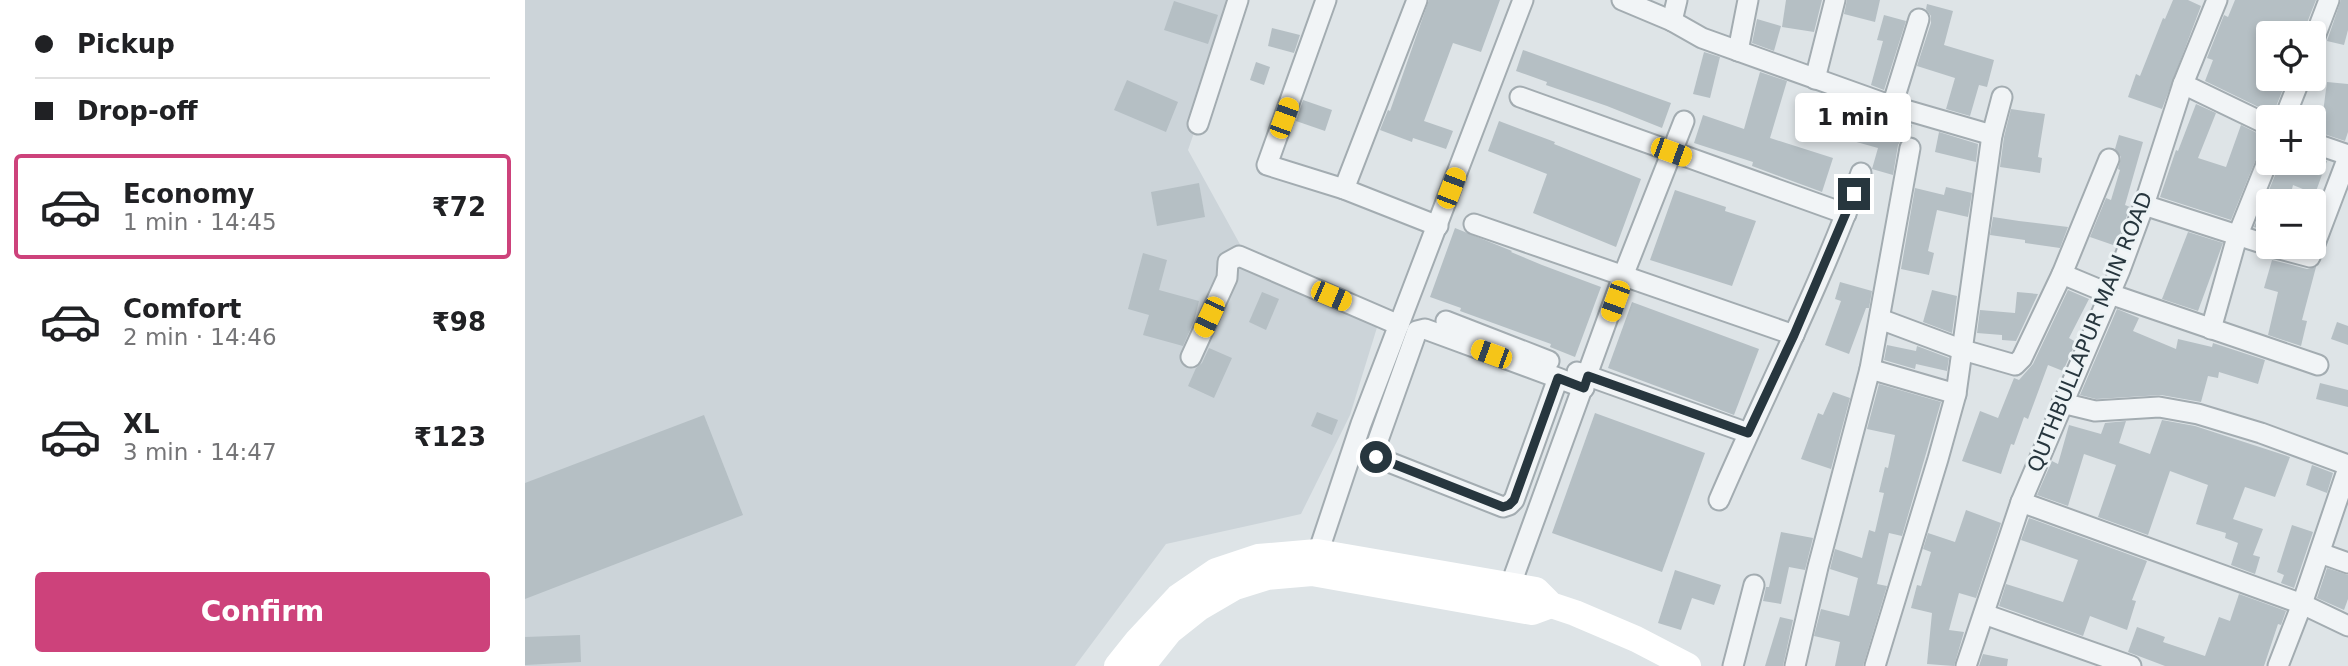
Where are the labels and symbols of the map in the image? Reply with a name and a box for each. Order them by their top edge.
callout: 1 min [1796,92,1912,142]
car [1267,95,1302,141]
car [1648,135,1695,169]
car [1434,165,1469,211]
route end [1838,178,1870,210]
street label: QUTHBULLAPUR MAIN ROAD [2023,188,2157,476]
car [1308,278,1355,314]
car [1598,278,1633,324]
car [1191,294,1228,340]
car [1468,337,1515,371]
route start [1360,441,1392,473]

